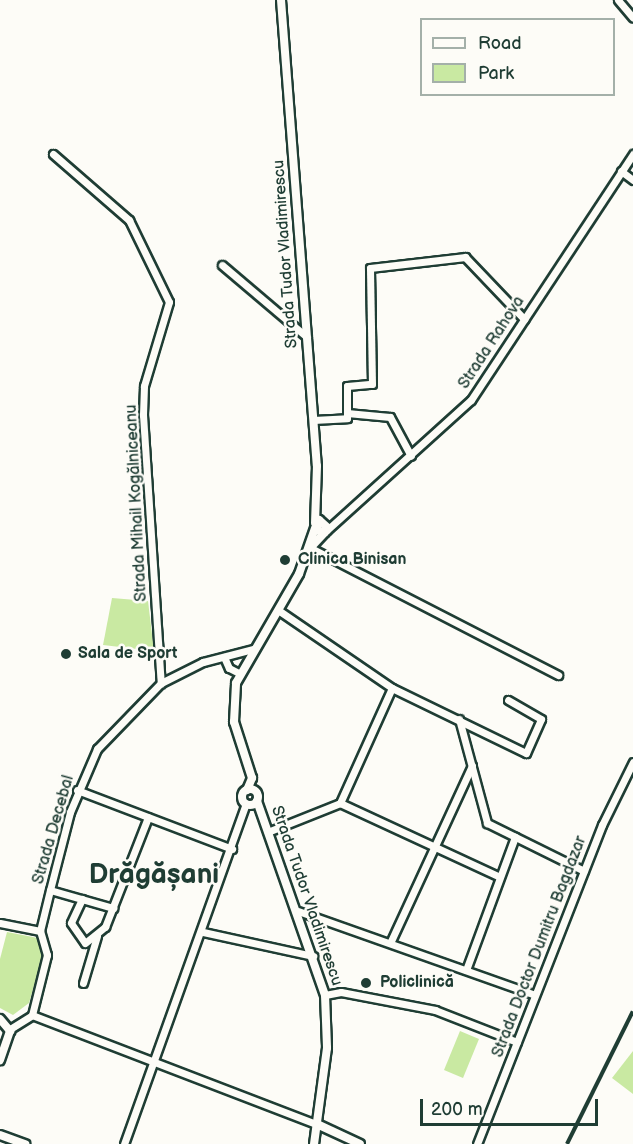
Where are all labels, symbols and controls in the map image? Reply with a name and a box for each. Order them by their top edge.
legend [420,18,615,96]
text: Road [478,33,522,54]
text: Park [478,63,514,84]
street label: Strada Tudor Vladimirescu [270,159,302,349]
street label: Strada Rahova [455,293,529,393]
street label: Strada Mihail Kogălniceanu [122,404,152,602]
place label: Clinica Binisan [298,550,406,570]
marker: Clinica Binisan [276,551,294,569]
place label: Sala de Sport [78,644,177,664]
marker: Sala de Sport [59,647,73,661]
street label: Strada Decebal [29,773,79,887]
street label: Strada Tudor Vladimirescu [266,803,346,989]
street label: Strada Doctor Dumitru Bagdazar [489,834,591,1060]
district label: Drăgășani [89,858,219,892]
place label: Policlinică [380,973,454,993]
marker: Policlinică [357,974,375,992]
scale bar [423,1087,602,1125]
text: 200 m [431,1099,483,1120]

